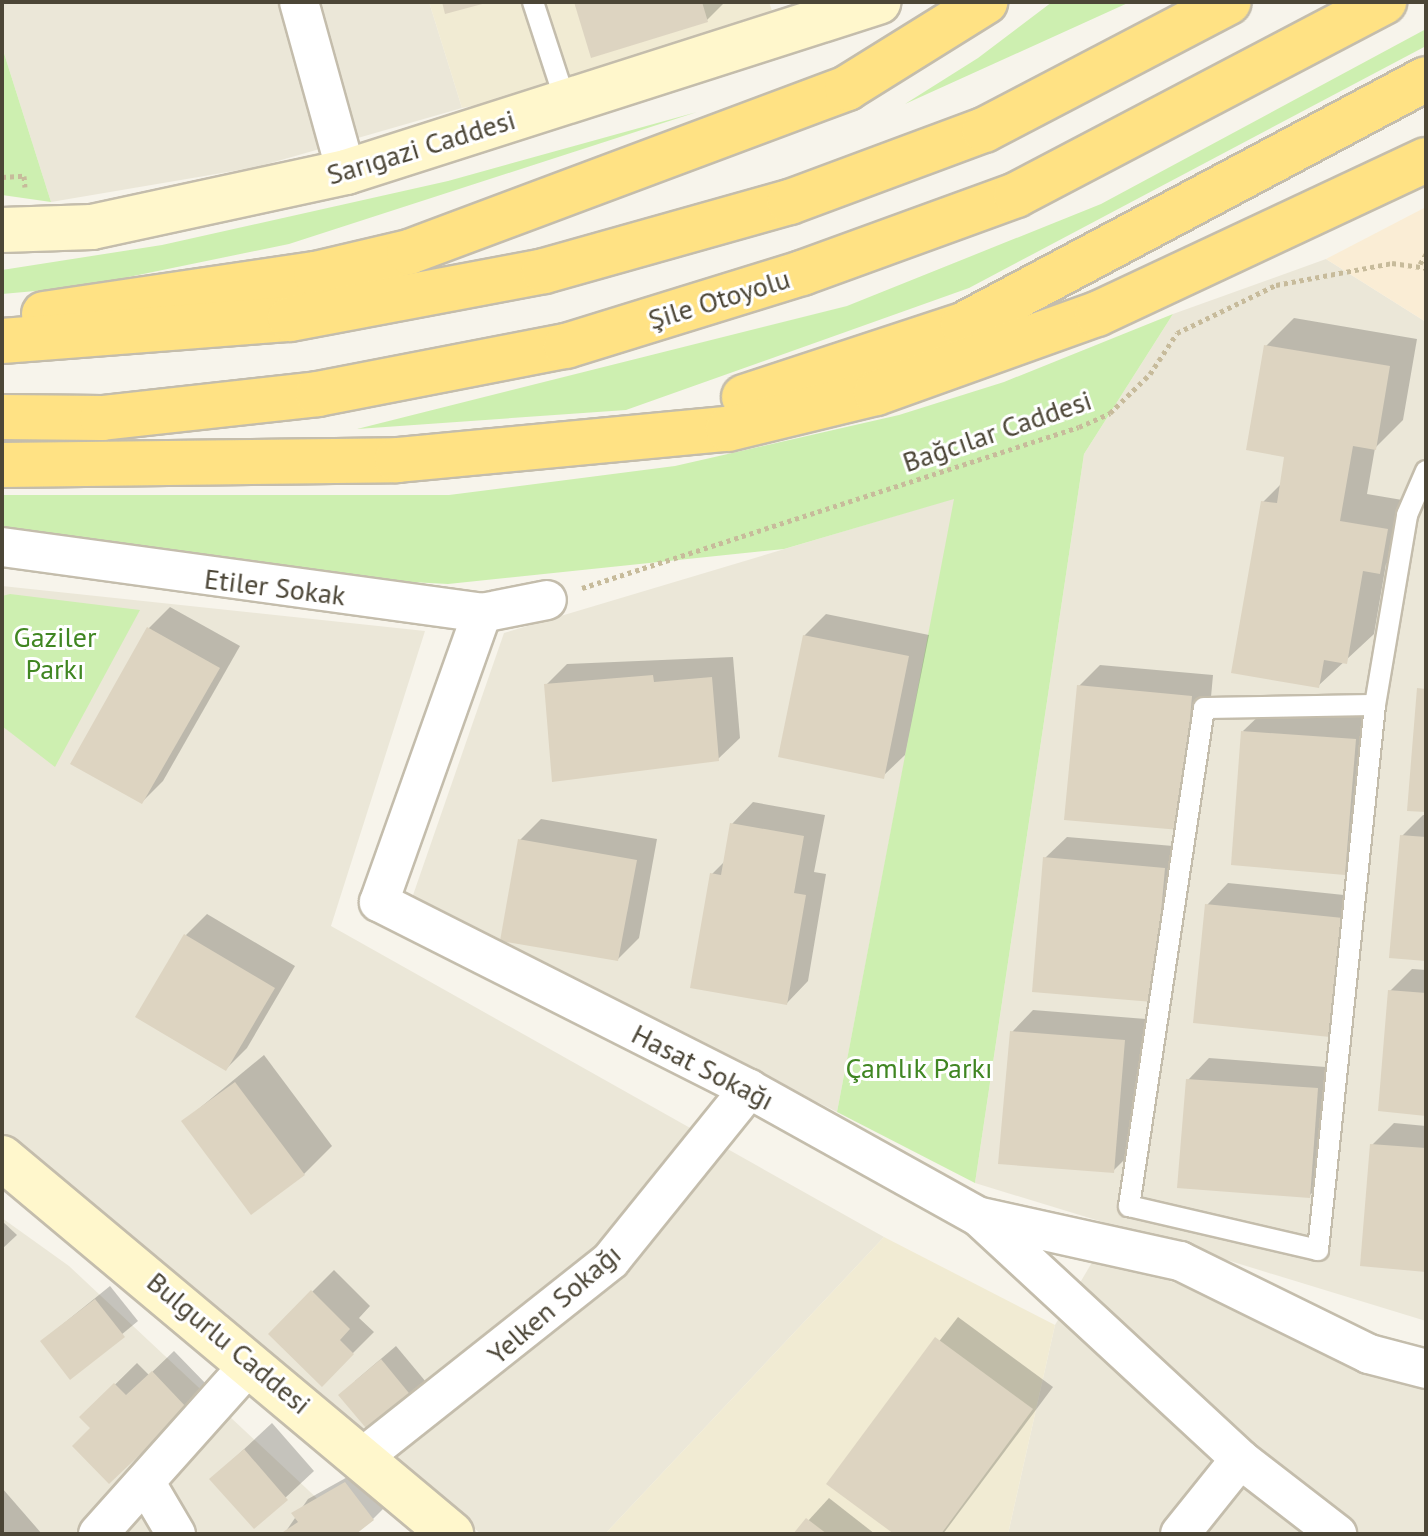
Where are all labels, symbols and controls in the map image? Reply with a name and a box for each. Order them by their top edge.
street label: Sarıgazi Caddesi [323,102,519,192]
street label: Şile Otoyolu [644,262,794,336]
street label: Bağcılar Caddesi [898,383,1096,479]
street label: Etiler Sokak [202,562,348,612]
park label: Gaziler Parkı [14,620,96,686]
street label: Hasat Sokağı [626,1017,780,1117]
park label: Çamlık Parkı [845,1051,993,1085]
street label: Yelken Sokağı [481,1237,627,1371]
street label: Bulgurlu Caddesi [140,1265,318,1421]

